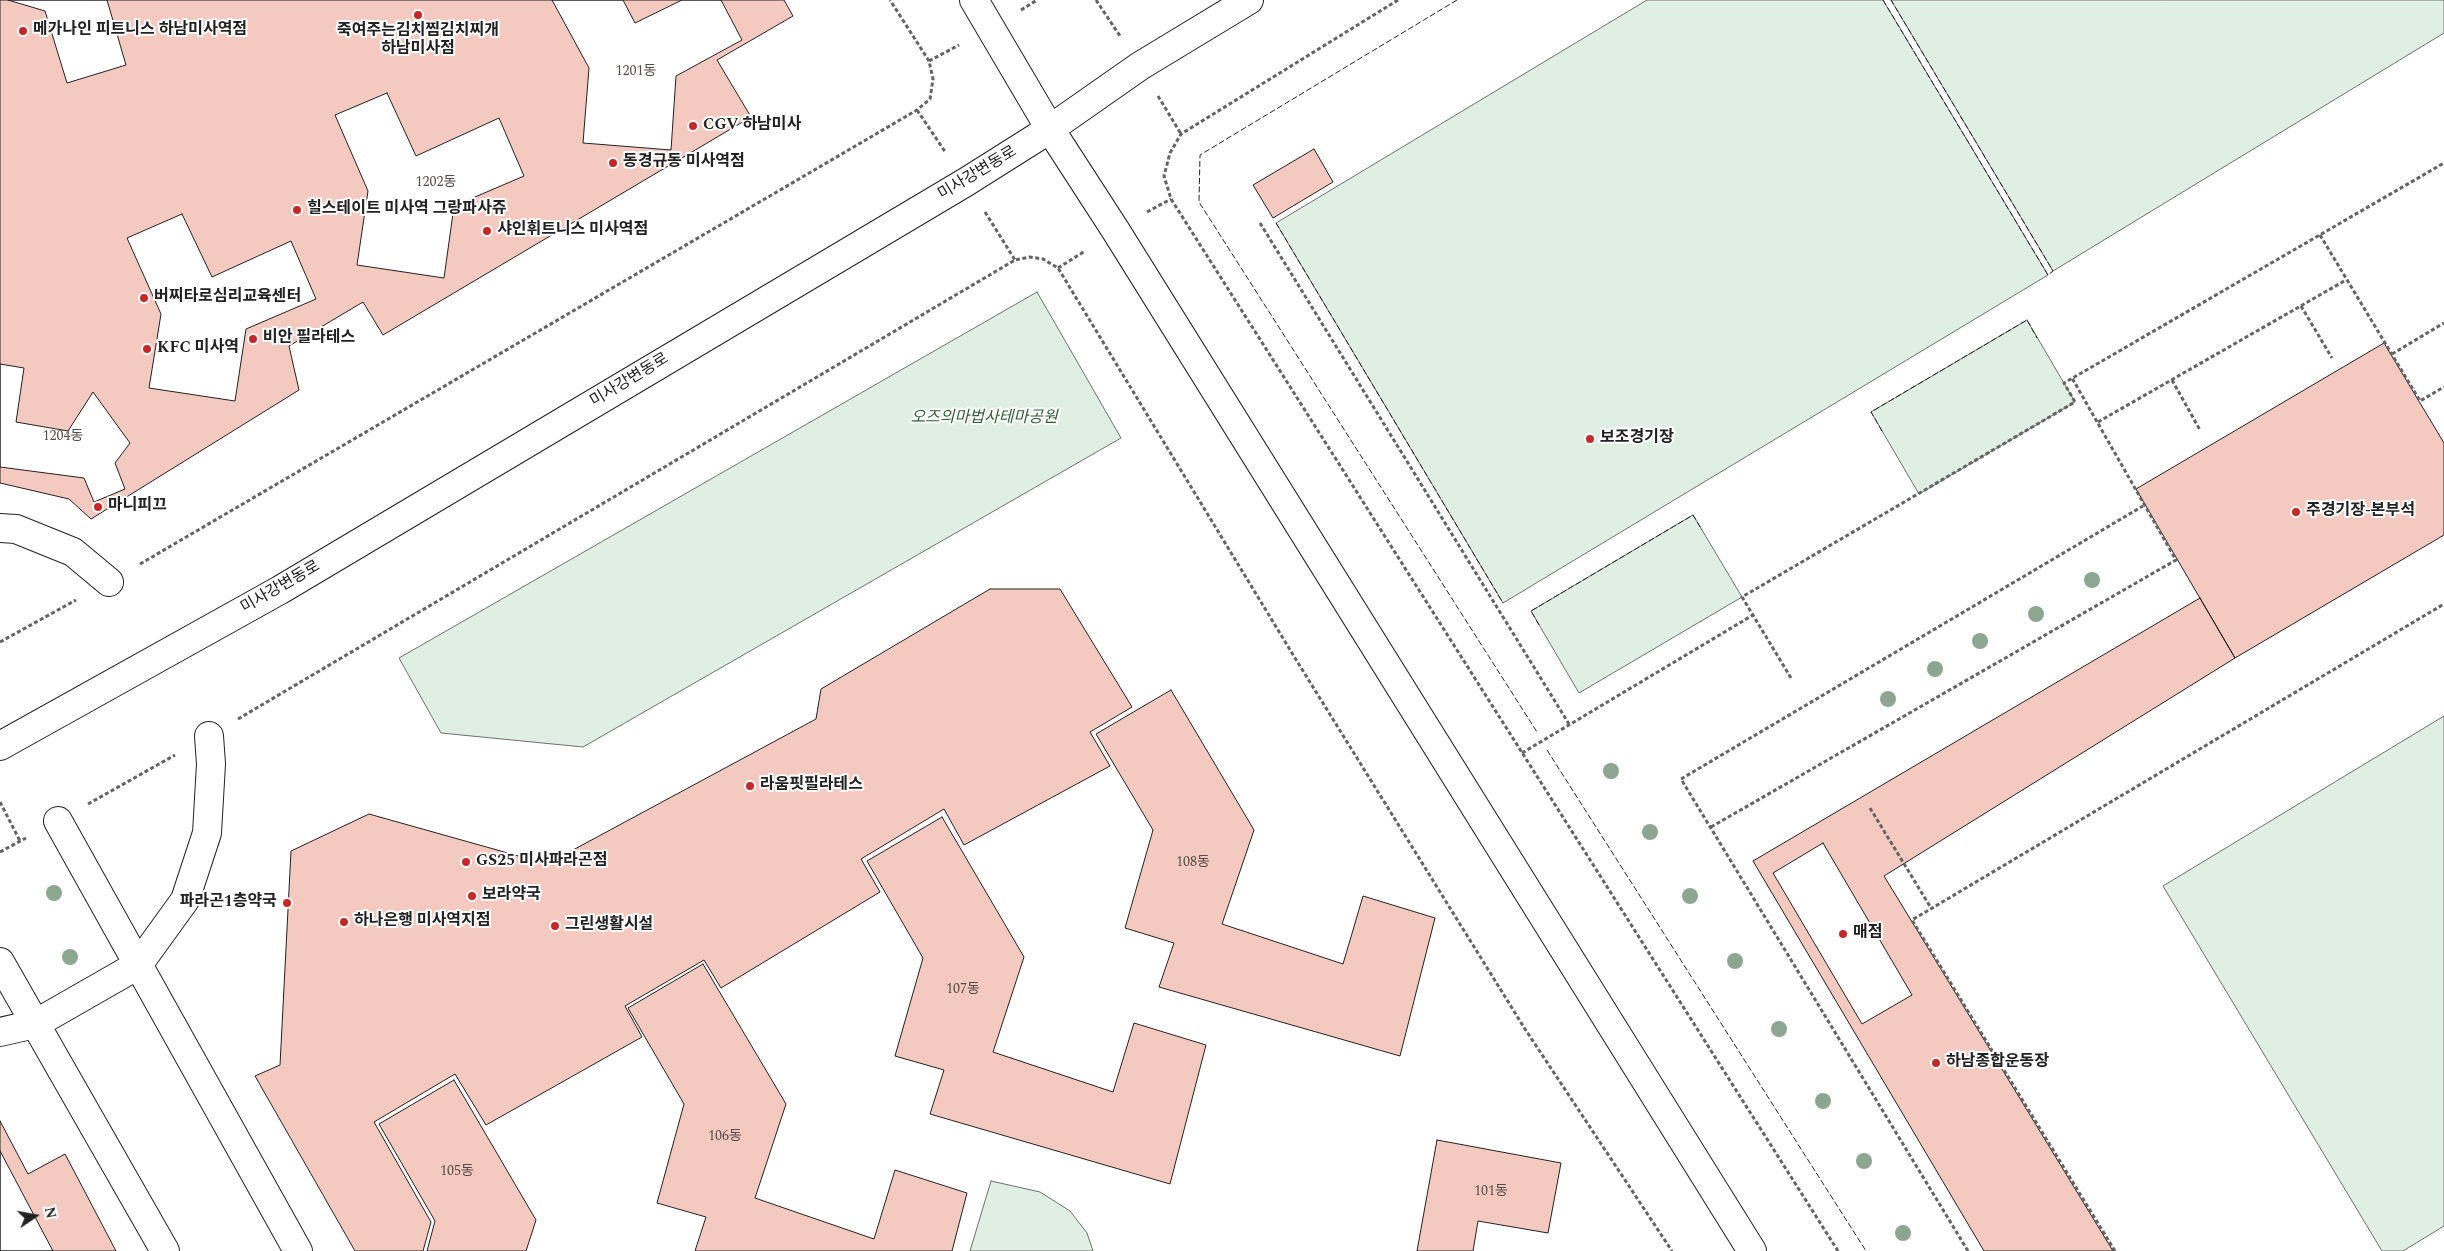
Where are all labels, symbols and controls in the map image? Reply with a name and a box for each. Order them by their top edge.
marker: 죽여주는김치찜김치찌개 하남미사점 [412,9,424,21]
place label: 메가나인 피트니스 하남미사역점 [33,21,247,41]
place label: 죽여주는김치찜김치찌개 하남미사점 [337,22,499,60]
marker: 메가나인 피트니스 하남미사역점 [17,25,29,37]
house number: 1201동 [616,64,656,80]
place label: CGV 하남미사 [703,116,801,136]
marker: CGV 하남미사 [687,120,699,132]
street label: 미사강변동로 [935,143,1021,205]
place label: 동경규동 미사역점 [623,153,745,173]
marker: 동경규동 미사역점 [607,157,619,169]
house number: 1202동 [416,175,456,191]
place label: 힐스테이트 미사역 그랑파사쥬 [307,200,506,220]
marker: 힐스테이트 미사역 그랑파사쥬 [291,204,303,216]
place label: 샤인휘트니스 미사역점 [497,221,648,241]
marker: 샤인휘트니스 미사역점 [481,225,493,237]
place label: 버찌타로심리교육센터 [154,288,301,308]
marker: 버찌타로심리교육센터 [138,292,150,304]
place label: 비안 필라테스 [263,329,355,349]
marker: 비안 필라테스 [247,333,259,345]
place label: KFC 미사역 [157,339,239,359]
marker: KFC 미사역 [141,343,153,355]
street label: 미사강변동로 [587,350,673,412]
park label: 오즈의마법사테마공원 [910,409,1058,429]
house number: 1204동 [43,429,83,445]
place label: 보조경기장 [1600,429,1674,449]
marker: 보조경기장 [1584,433,1596,445]
place label: 마니피끄 [108,497,167,517]
marker: 마니피끄 [92,501,104,513]
place label: 주경기장-본부석 [2306,502,2415,522]
marker: 주경기장-본부석 [2290,506,2302,518]
street label: 미사강변동로 [238,558,324,618]
place label: 라움핏필라테스 [760,776,863,796]
marker: 라움핏필라테스 [744,780,756,792]
place label: GS25 미사파라곤점 [476,852,608,872]
house number: 108동 [1176,855,1210,871]
marker: GS25 미사파라곤점 [460,856,472,868]
place label: 보라약국 [482,886,541,906]
marker: 보라약국 [466,890,478,902]
place label: 파라곤1층약국 [180,893,277,913]
marker: 파라곤1층약국 [281,897,293,909]
place label: 하나은행 미사역지점 [354,912,490,932]
marker: 하나은행 미사역지점 [338,916,350,928]
place label: 그린생활시설 [565,916,653,936]
marker: 그린생활시설 [549,920,561,932]
place label: 매점 [1853,924,1882,944]
marker: 매점 [1837,928,1849,940]
house number: 107동 [946,982,980,998]
place label: 하남종합운동장 [1946,1053,2049,1073]
marker: 하남종합운동장 [1930,1057,1942,1069]
house number: 106동 [708,1129,742,1145]
house number: 105동 [440,1164,474,1180]
house number: 101동 [1474,1184,1508,1200]
north arrow [10,1191,60,1241]
text: N [39,1205,62,1221]

